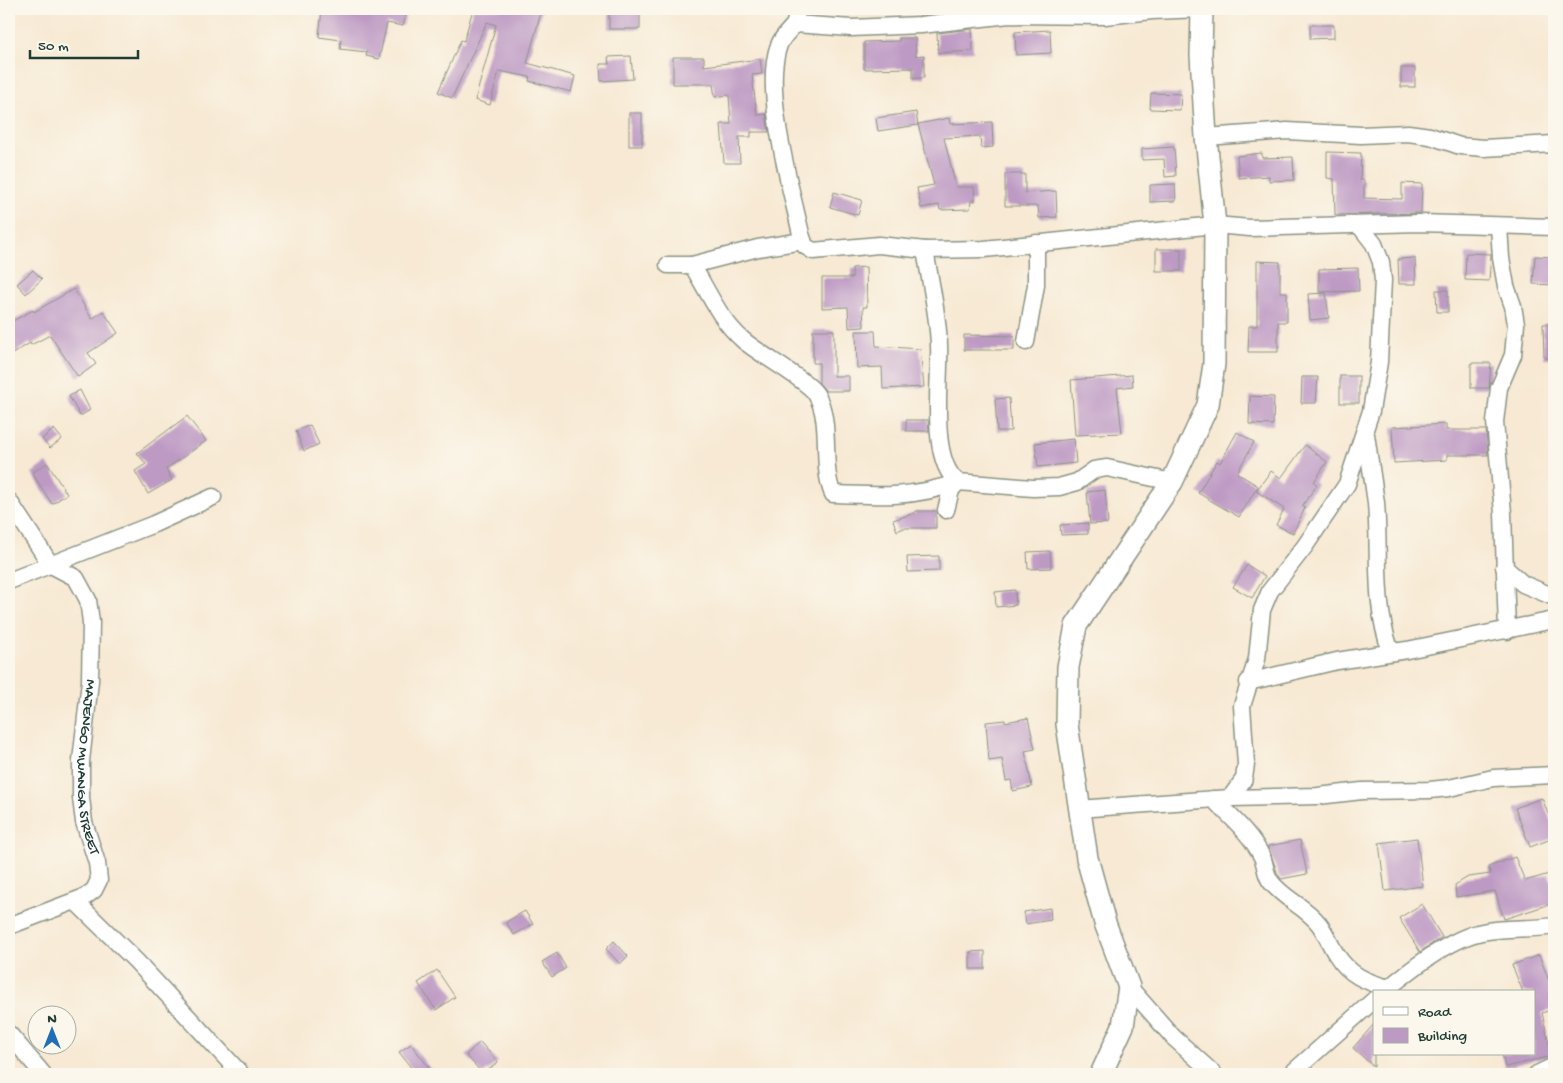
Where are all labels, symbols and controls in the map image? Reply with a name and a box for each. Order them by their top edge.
scale bar [30,28,138,60]
text: 50 m [38,38,69,56]
street label: MAJENGO MWANGA STREET [72,678,103,858]
legend [1373,990,1536,1056]
text: Road [1418,1004,1452,1022]
north arrow [28,1006,78,1056]
text: N [47,1011,57,1028]
text: Building [1417,1028,1467,1046]

